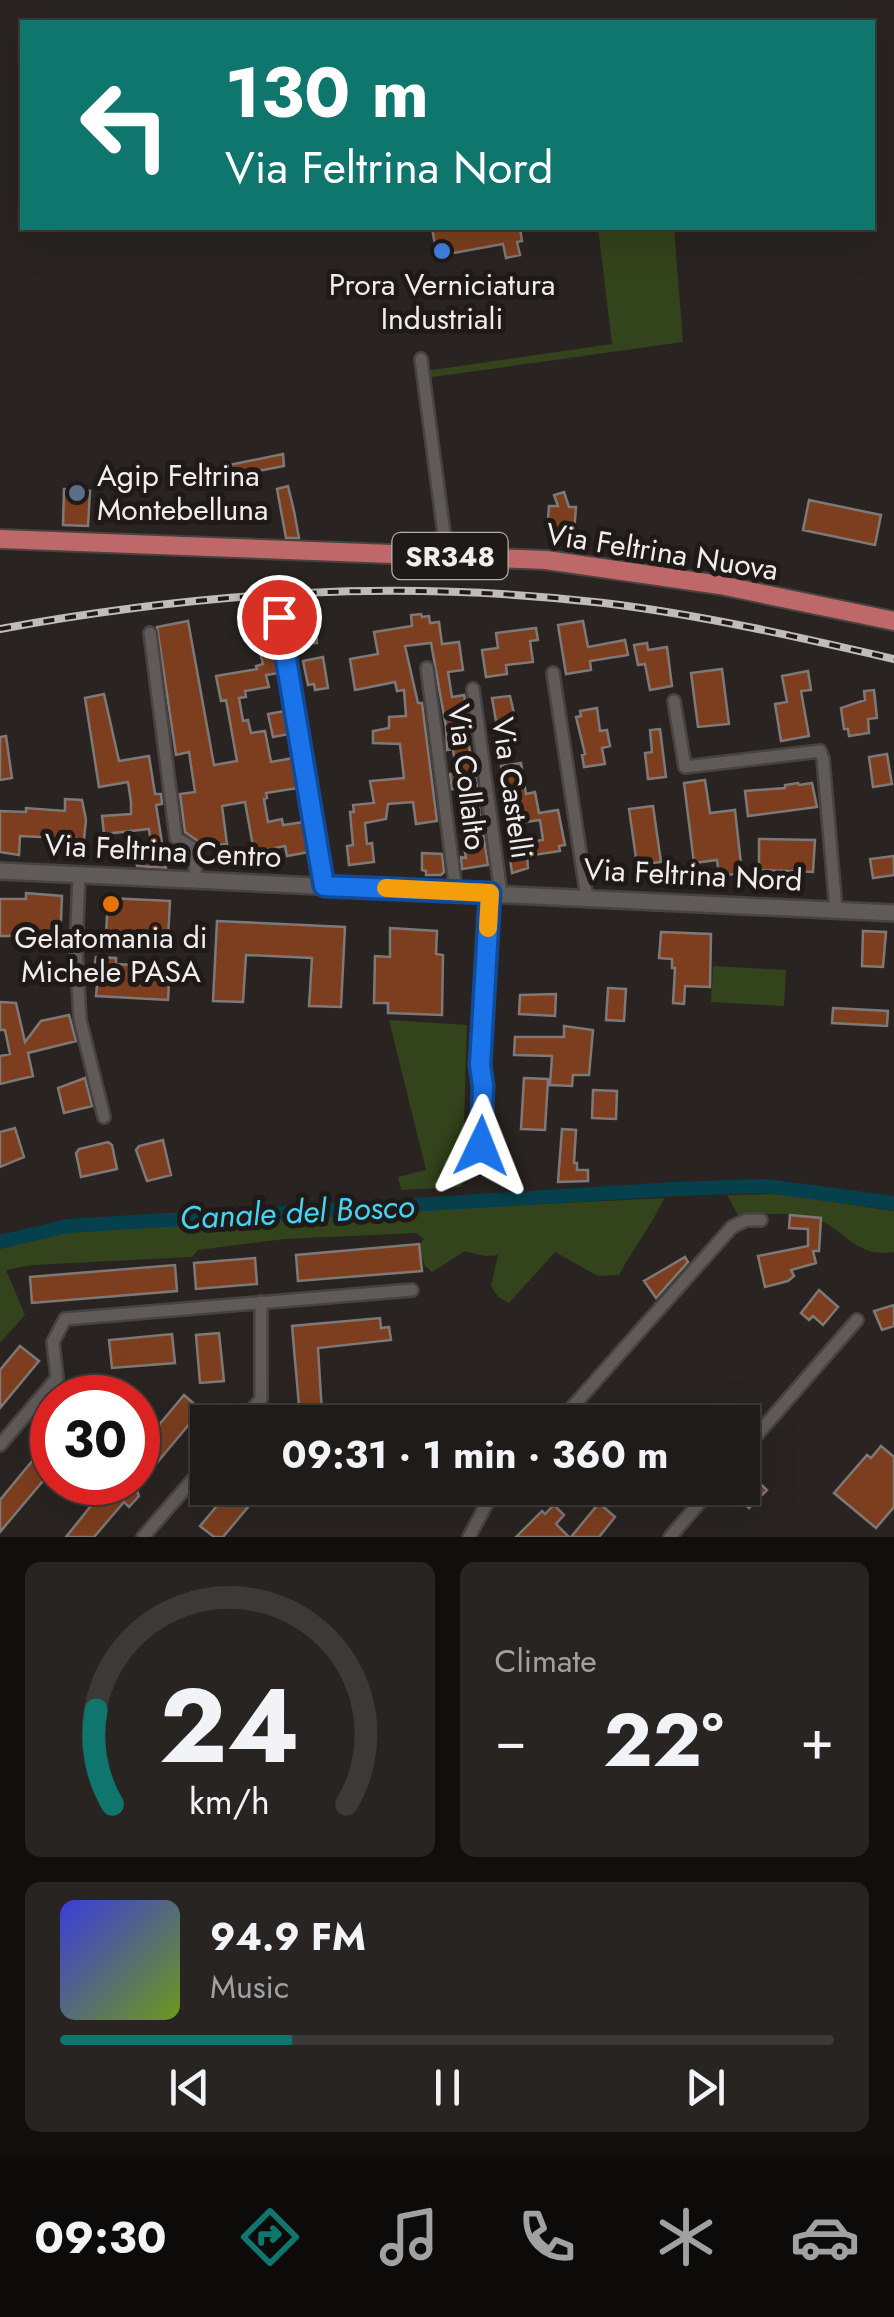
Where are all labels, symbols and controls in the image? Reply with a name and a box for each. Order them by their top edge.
text: 130 m [225,42,429,143]
icon: left [60,60,190,190]
text: Via Feltrina Nord [225,135,553,200]
marker: Prora Verniciatura Industriali [431,240,453,262]
place label: Prora Verniciatura Industriali [329,263,555,340]
place label: Agip Feltrina Montebelluna [97,454,268,531]
marker: Agip Feltrina Montebelluna [66,482,88,504]
street label: Via Feltrina Nuova [543,512,781,591]
road number: SR348 [392,533,508,579]
pin [237,575,322,660]
icon: arrive [252,590,307,645]
street label: Via Collalto [437,702,498,852]
street label: Via Castelli [481,714,544,861]
street label: Via Feltrina Centro [44,823,283,878]
street label: Via Feltrina Nord [583,847,803,902]
marker: Gelatomania di Michele PASA [100,893,122,915]
place label: Gelatomania di Michele PASA [14,916,208,993]
position arrow [429,1094,533,1198]
water label: Canale del Bosco [179,1183,415,1241]
speed limit sign: 30 [30,1375,160,1505]
text: 09:31 · 1 min · 360 m [282,1427,668,1482]
text: Climate [495,1638,597,1684]
text: 24 [159,1651,300,1801]
text: 22° [603,1686,724,1794]
text: − [495,1700,527,1780]
text: + [800,1700,834,1780]
text: km/h [189,1776,270,1827]
text: 94.9 FM [210,1909,366,1964]
text: Music [210,1964,289,2010]
icon: previous [162,2060,217,2115]
icon: pause [420,2060,475,2115]
icon: next [678,2060,733,2115]
icon: directions [235,2202,305,2272]
icon: music [374,2202,444,2272]
icon: phone [512,2202,582,2272]
icon: climate [651,2202,721,2272]
icon: car [790,2202,860,2272]
text: 09:30 [34,2205,166,2270]

